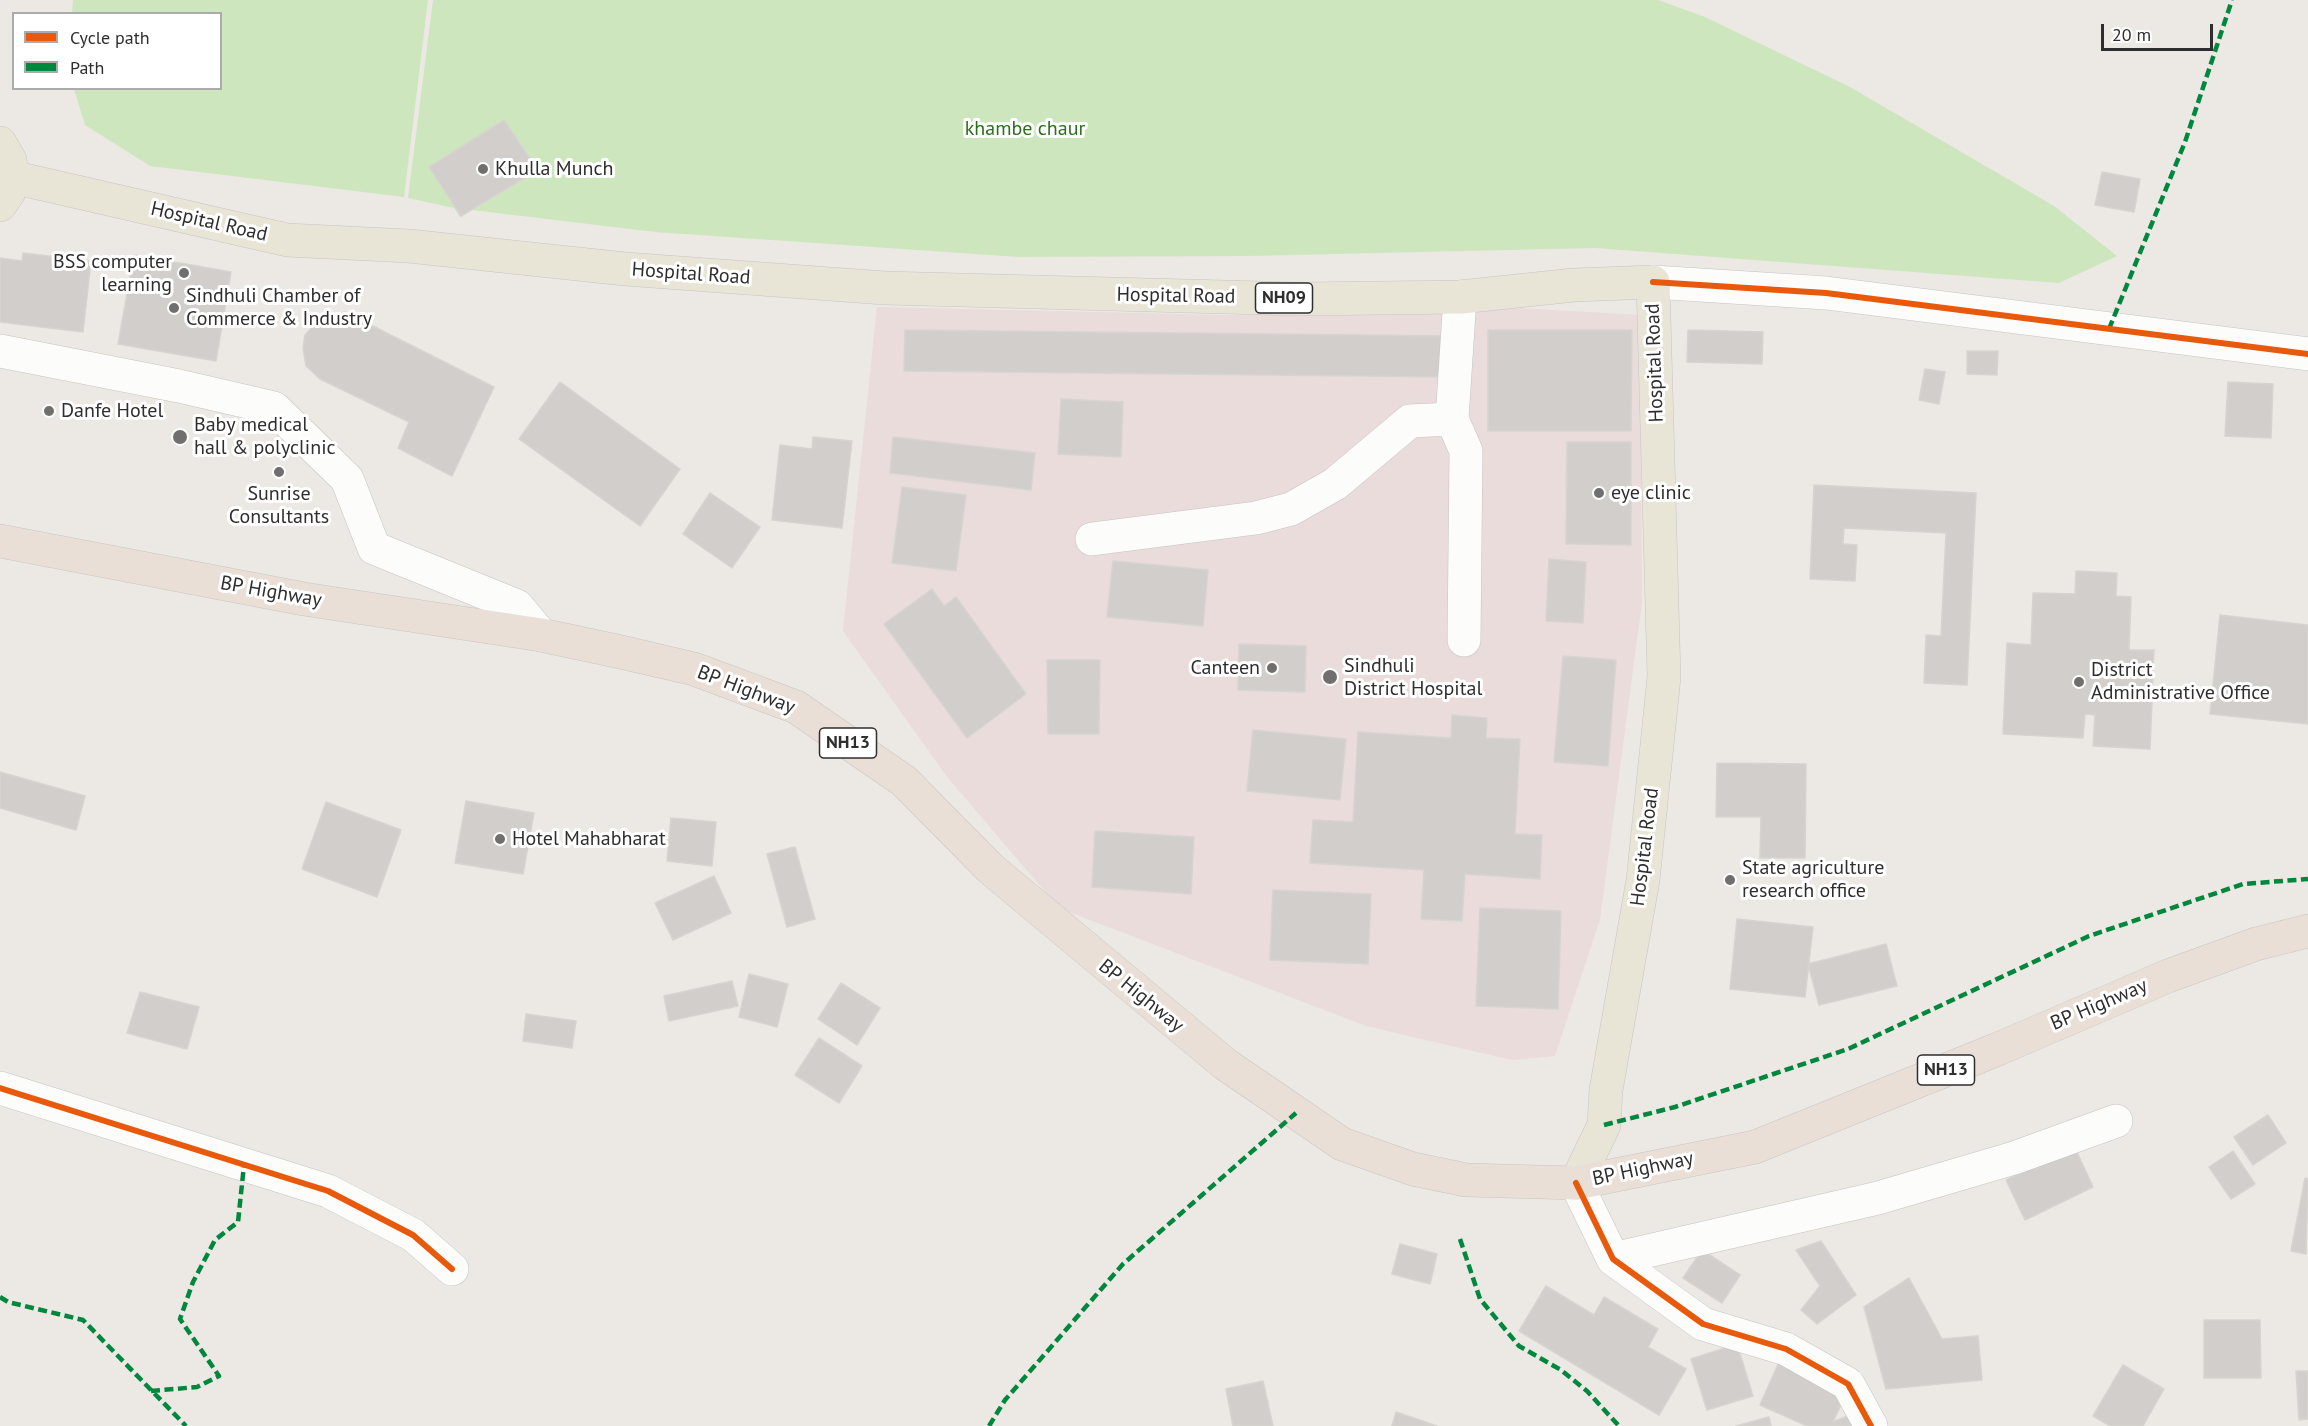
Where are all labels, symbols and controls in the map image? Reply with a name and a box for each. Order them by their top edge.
legend [12,12,222,90]
scale bar [2104,12,2216,50]
text: 20 m [2112,23,2151,46]
text: Cycle path [70,26,150,49]
text: Path [70,56,104,79]
park label: khambe chaur [965,117,1085,141]
place label: Khulla Munch [495,157,613,181]
marker: Khulla Munch [476,162,490,176]
street label: Hospital Road [148,197,270,247]
place label: BSS computer learning [53,250,172,297]
street label: Hospital Road [631,258,751,290]
marker: BSS computer learning [177,266,191,280]
street label: Hospital Road [1116,283,1236,309]
road number: NH09 [1256,283,1312,313]
place label: Sindhuli Chamber of Commerce & Industry [186,284,372,331]
marker: Sindhuli Chamber of Commerce & Industry [167,301,181,315]
street label: Hospital Road [1641,303,1669,423]
place label: Danfe Hotel [61,399,163,423]
marker: Danfe Hotel [42,404,56,418]
place label: Baby medical hall & polyclinic [194,413,336,460]
marker: Baby medical hall & polyclinic [171,428,189,446]
marker: Sunrise Consultants [272,465,286,479]
place label: eye clinic [1611,481,1691,505]
place label: Sunrise Consultants [229,482,329,529]
marker: eye clinic [1592,486,1606,500]
street label: BP Highway [218,571,324,613]
place label: Sindhuli District Hospital [1344,654,1482,701]
place label: Canteen [1190,656,1260,680]
place label: District Administrative Office [2091,658,2270,705]
street label: BP Highway [694,660,798,720]
marker: Canteen [1265,661,1279,675]
marker: Sindhuli District Hospital [1321,668,1339,686]
marker: District Administrative Office [2072,675,2086,689]
road number: NH13 [820,728,876,758]
street label: Hospital Road [1626,786,1664,908]
place label: Hotel Mahabharat [512,827,666,851]
marker: Hotel Mahabharat [493,832,507,846]
place label: State agriculture research office [1742,856,1884,903]
marker: State agriculture research office [1723,873,1737,887]
street label: BP Highway [1094,954,1188,1038]
street label: BP Highway [2047,974,2151,1036]
road number: NH13 [1918,1055,1974,1085]
street label: BP Highway [1590,1147,1696,1191]

